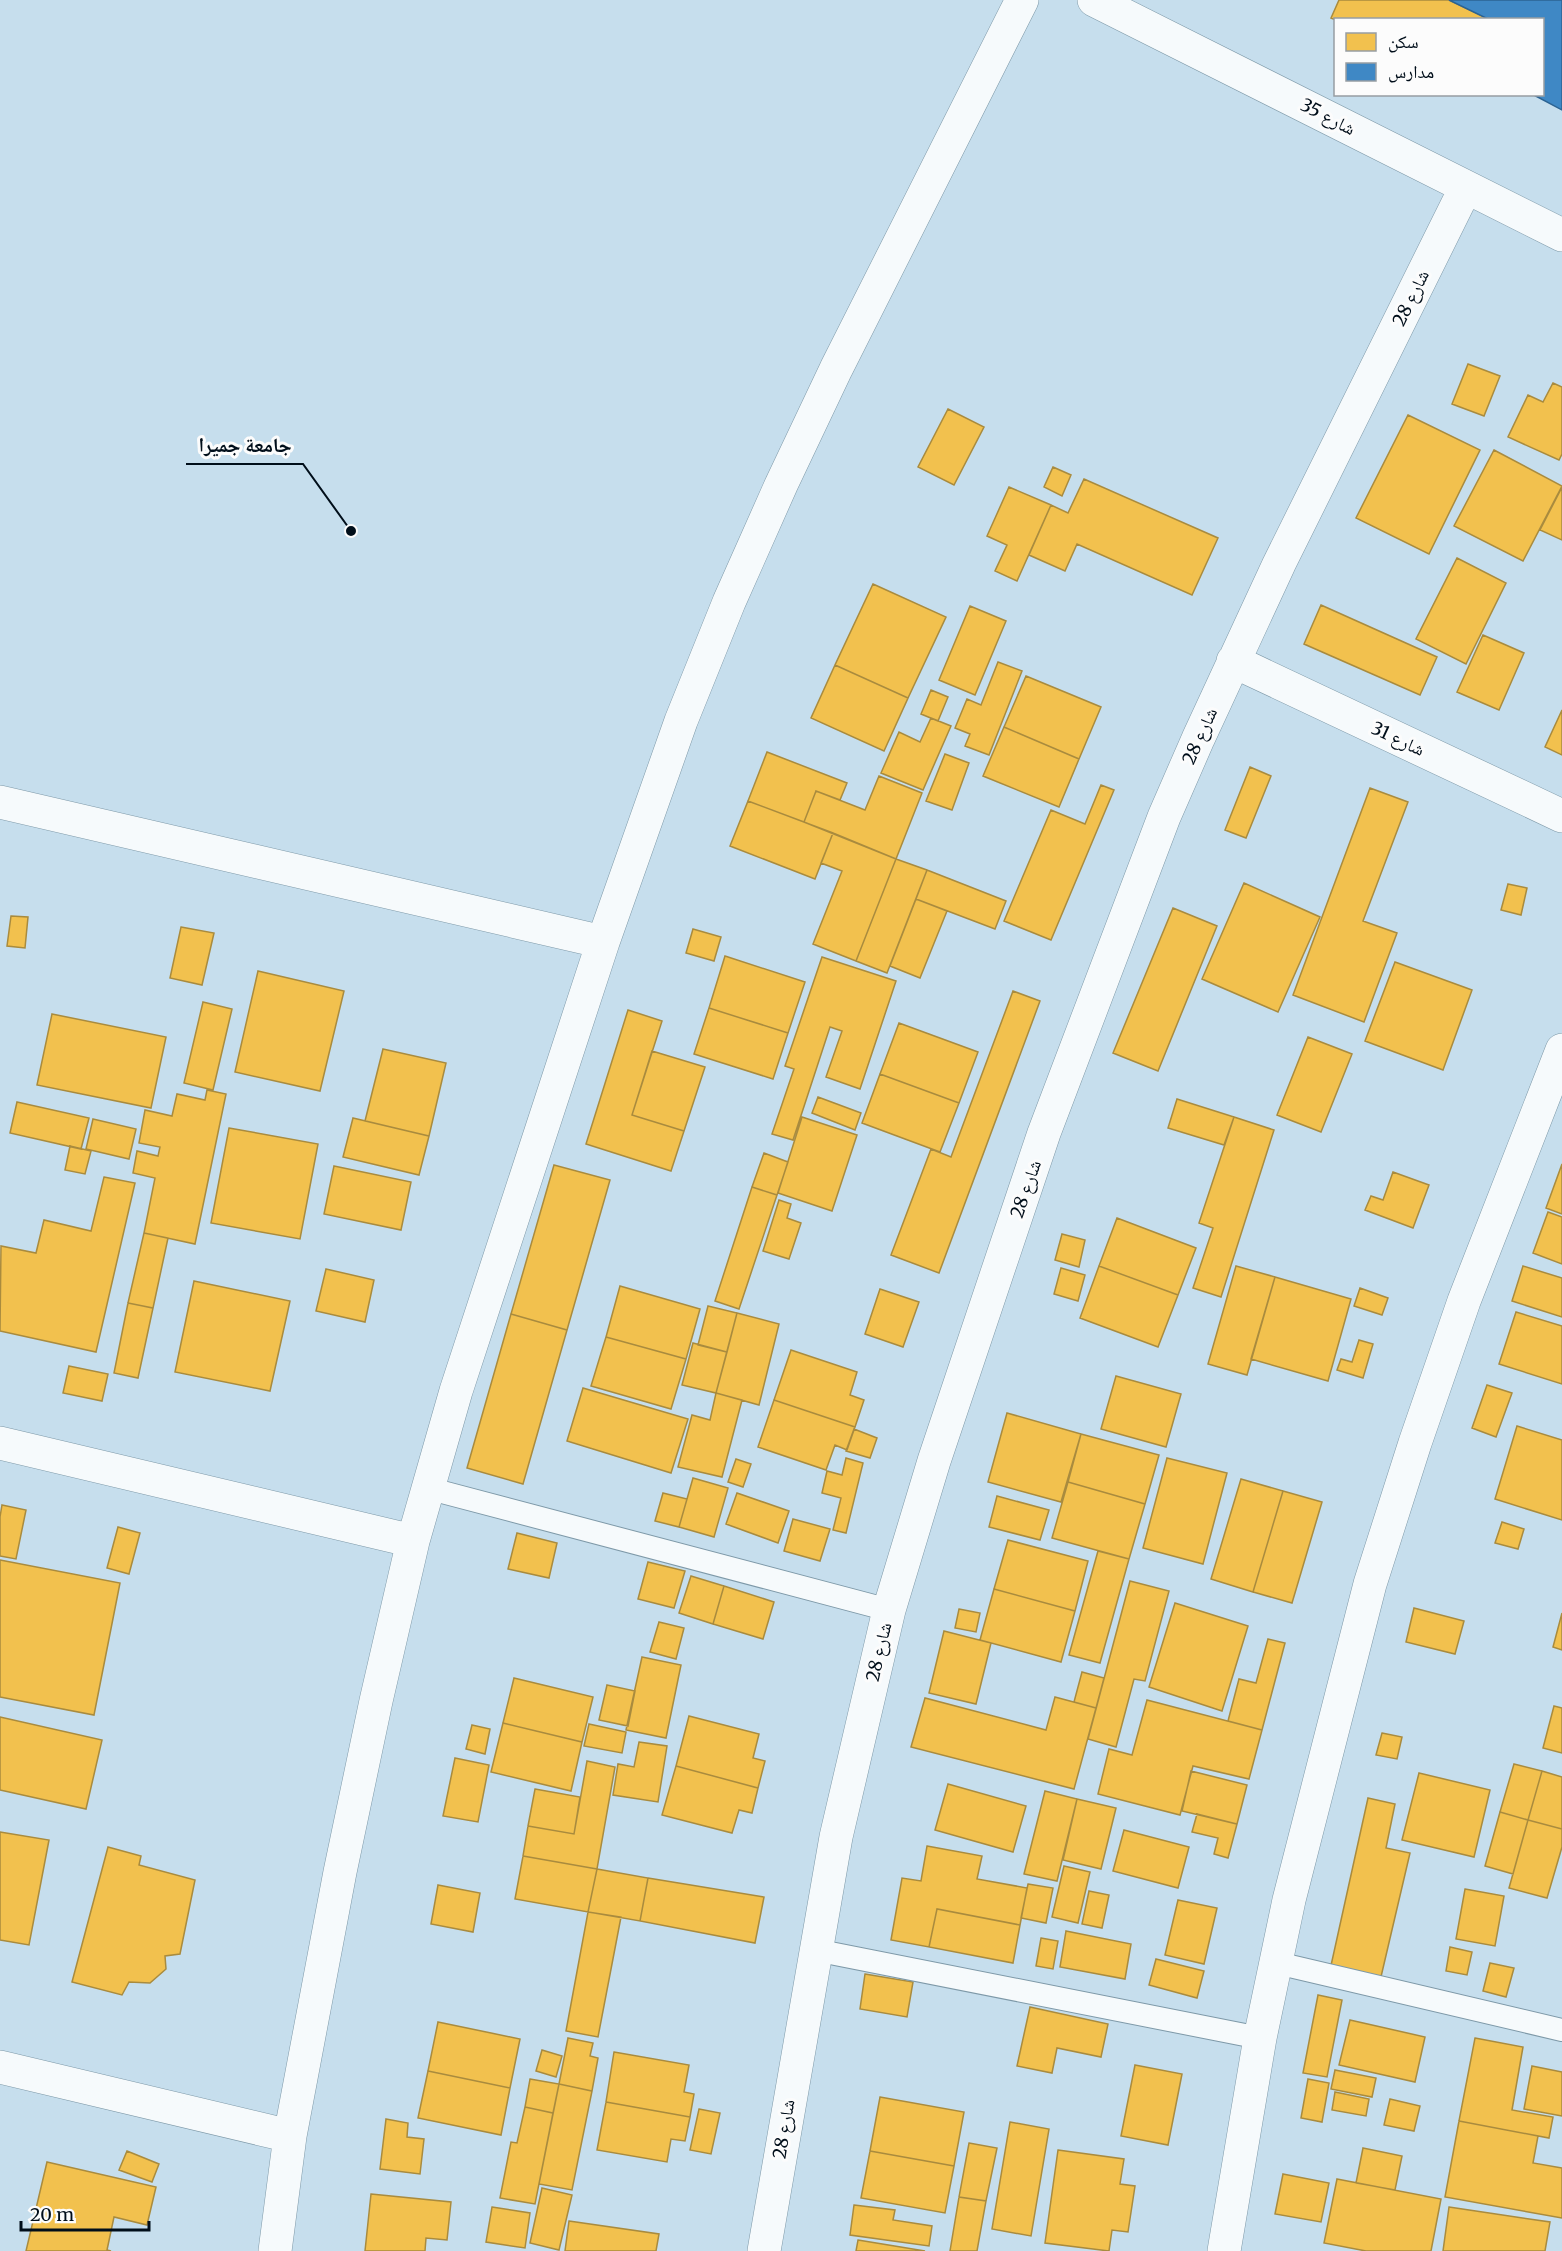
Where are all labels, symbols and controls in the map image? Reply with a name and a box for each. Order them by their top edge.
legend [1334,18,1544,96]
text: سكن [1388,30,1419,53]
text: مدارس [1388,60,1434,83]
street label: شارع 35 [1297,93,1359,140]
street label: شارع 28 [1387,266,1434,330]
callout: جامعة جميرا [186,426,303,464]
text: جامعة جميرا [198,432,292,457]
street label: شارع 28 [1177,704,1222,768]
street label: شارع 31 [1368,716,1429,761]
street label: شارع 28 [1005,1157,1046,1221]
street label: شارع 28 [861,1620,896,1684]
street label: شارع 28 [767,2098,800,2160]
scale bar [21,2194,148,2232]
text: 20 m [30,2203,74,2226]

